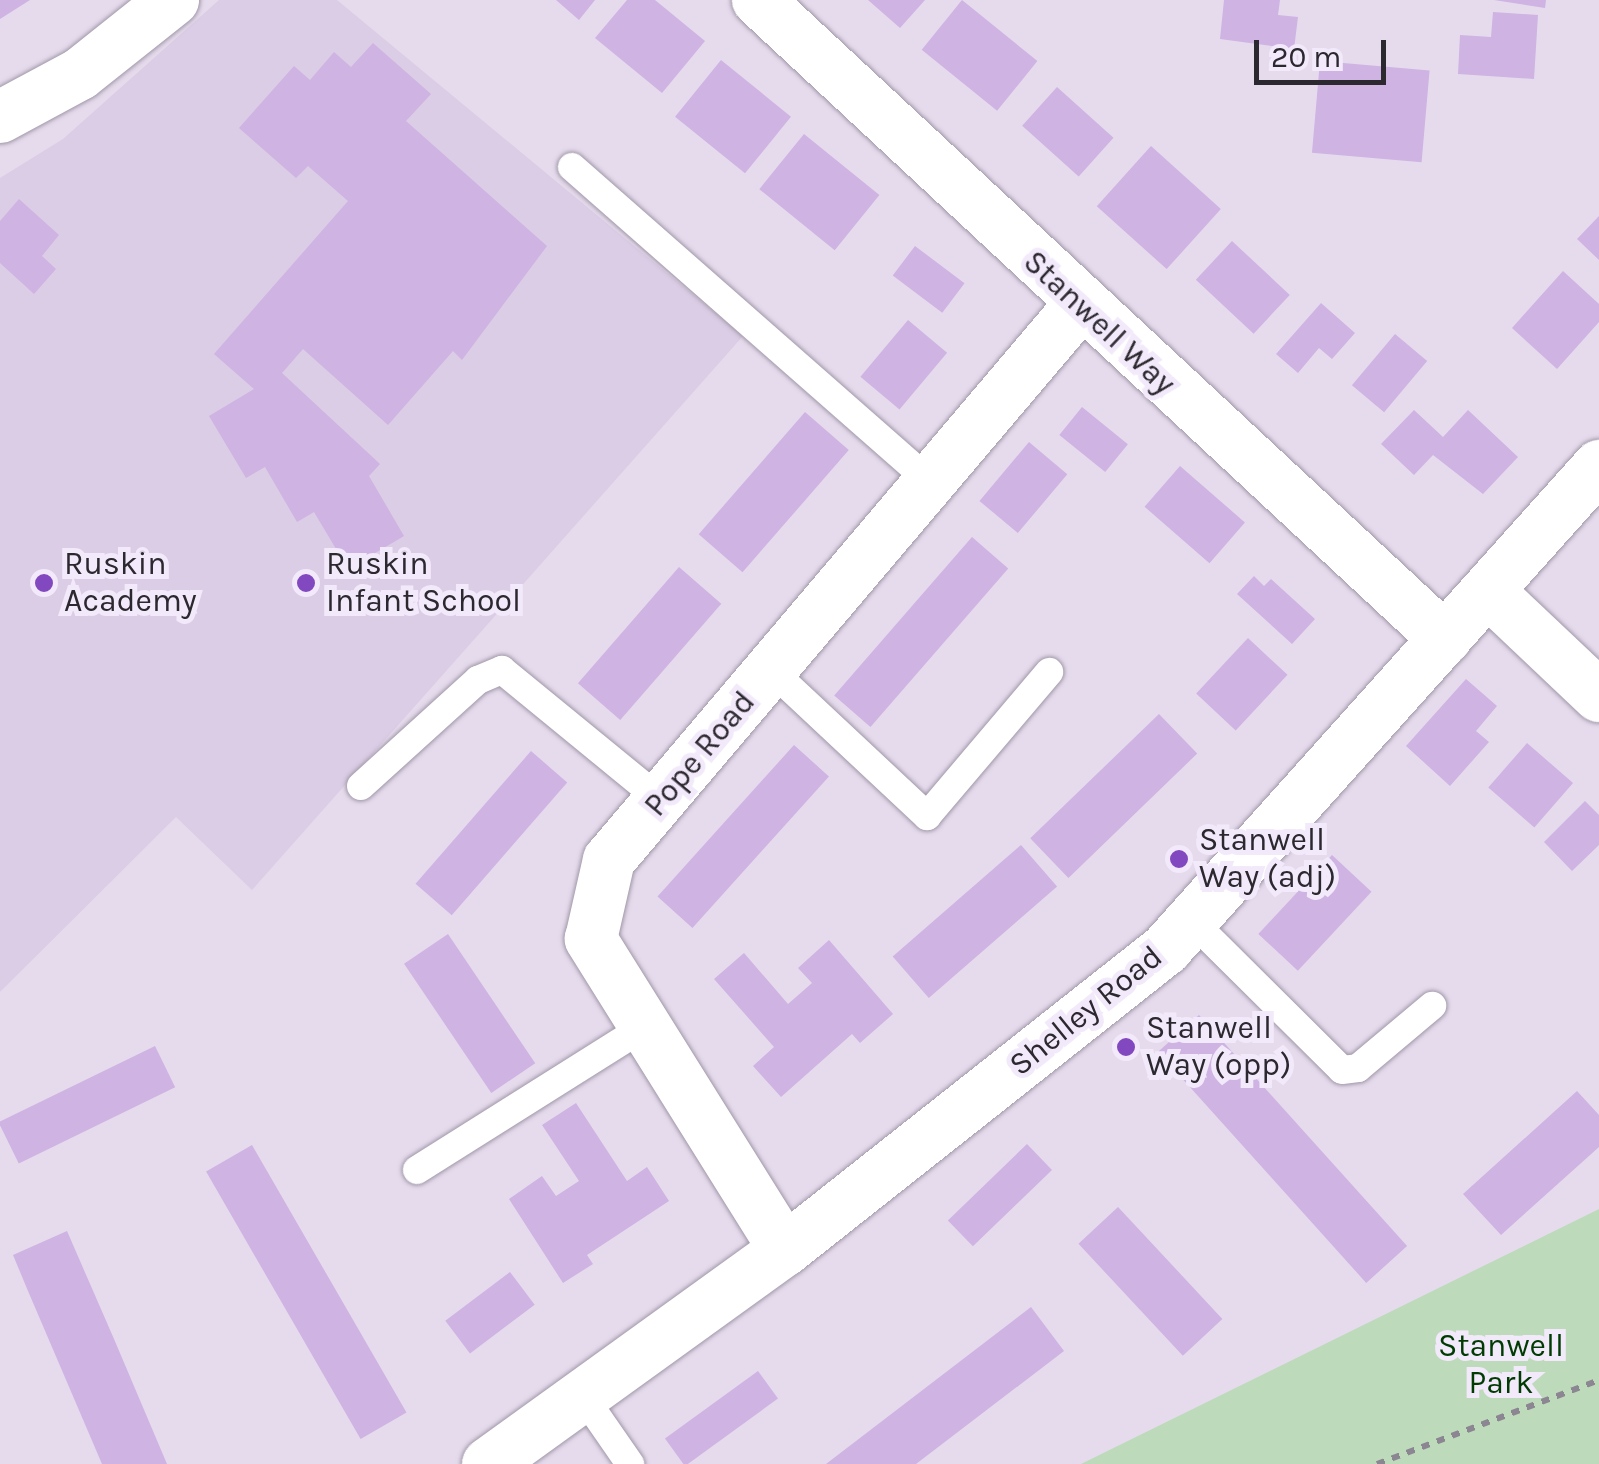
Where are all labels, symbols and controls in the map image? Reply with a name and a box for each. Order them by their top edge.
scale bar [1259,20,1392,82]
text: 20 m [1271,39,1341,75]
street label: Stanwell Way [1015,243,1183,403]
place label: Ruskin Academy [64,546,197,621]
place label: Ruskin Infant School [326,546,521,621]
marker: Ruskin Academy [33,572,55,594]
marker: Ruskin Infant School [295,572,317,594]
street label: Pope Road [637,684,763,824]
place label: Stanwell Way (adj) [1199,822,1336,897]
marker: Stanwell Way (adj) [1168,848,1190,870]
street label: Shelley Road [1002,938,1170,1084]
place label: Stanwell Way (opp) [1146,1010,1291,1085]
marker: Stanwell Way (opp) [1115,1036,1137,1058]
park label: Stanwell Park [1438,1328,1564,1403]

